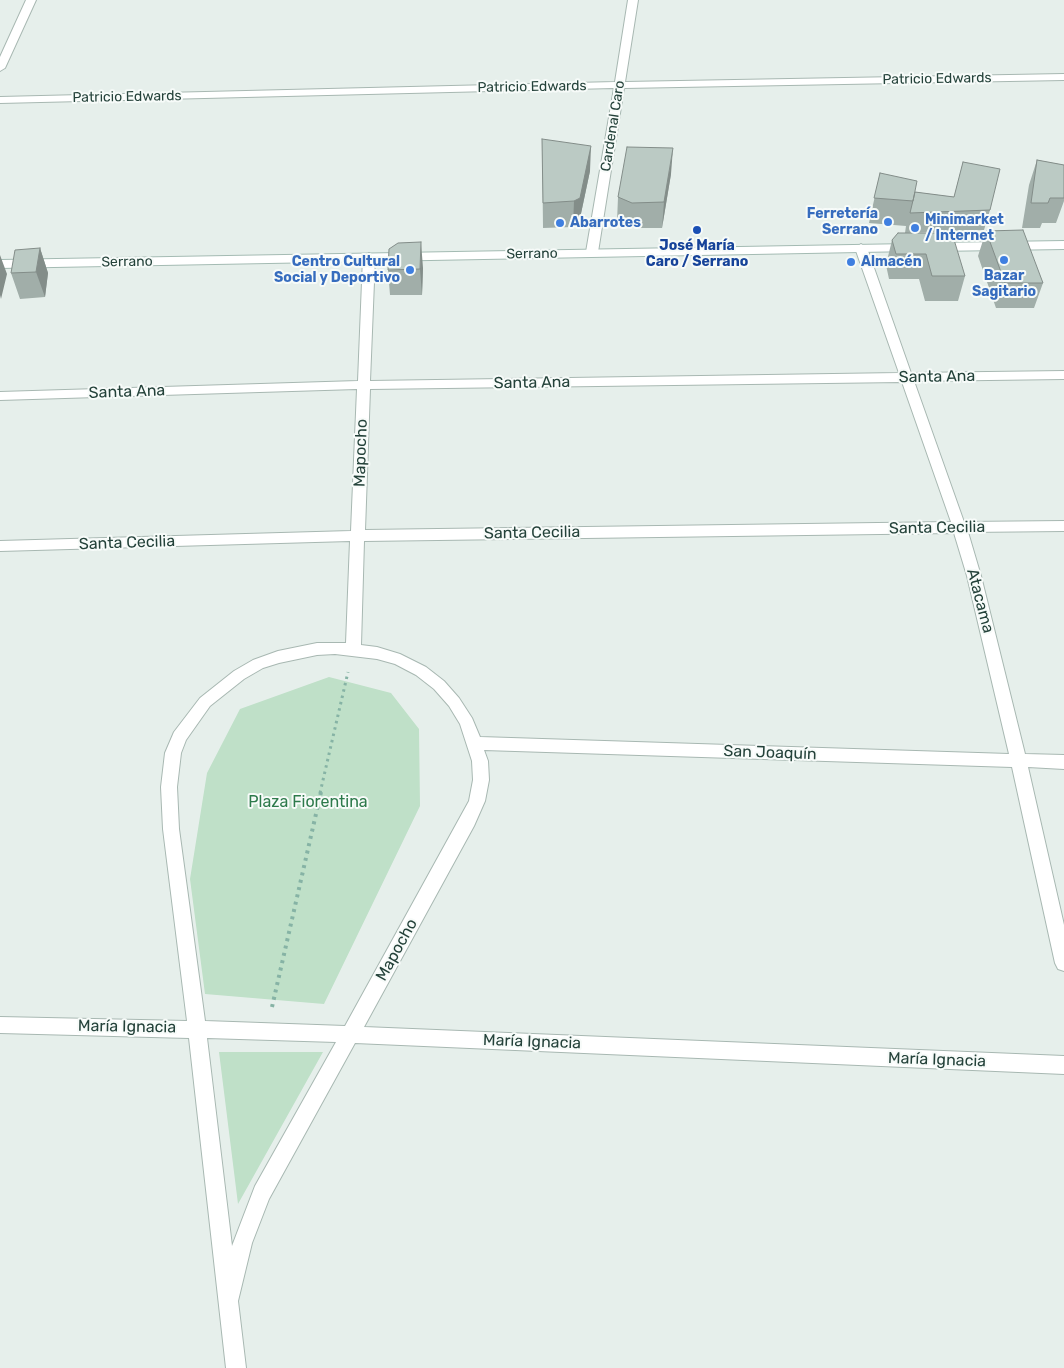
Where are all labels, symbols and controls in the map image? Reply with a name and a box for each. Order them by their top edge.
street label: Patricio Edwards [882,70,992,88]
street label: Patricio Edwards [477,78,587,96]
street label: Cardenal Caro [598,79,628,173]
street label: Patricio Edwards [72,88,182,106]
place label: Ferretería Serrano [807,206,878,238]
place label: Minimarket / Internet [925,212,1004,244]
place label: Abarrotes [570,215,641,231]
marker: Ferretería Serrano [882,216,894,228]
marker: Abarrotes [554,217,566,229]
marker: Minimarket / Internet [909,222,921,234]
marker: José María Caro / Serrano [691,224,703,236]
place label: José María Caro / Serrano [646,238,748,270]
street label: Serrano [506,245,558,263]
street label: Serrano [101,253,153,271]
place label: Centro Cultural Social y Deportivo [274,254,400,286]
place label: Almacén [861,254,922,270]
marker: Bazar Sagitario [998,254,1010,266]
marker: Almacén [845,256,857,268]
marker: Centro Cultural Social y Deportivo [404,264,416,276]
place label: Bazar Sagitario [972,268,1036,300]
street label: Santa Ana [899,367,975,387]
street label: Santa Ana [494,373,570,393]
street label: Santa Ana [88,381,166,403]
street label: Mapocho [350,419,372,487]
street label: Santa Cecilia [889,518,985,538]
street label: Santa Cecilia [484,523,580,543]
street label: Santa Cecilia [79,532,175,554]
street label: Atacama [962,567,998,635]
street label: San Joaquín [723,742,817,764]
park label: Plaza Fiorentina [248,792,368,812]
street label: Mapocho [372,916,422,984]
street label: María Ignacia [78,1017,176,1037]
street label: María Ignacia [483,1031,581,1053]
street label: María Ignacia [888,1049,986,1071]

